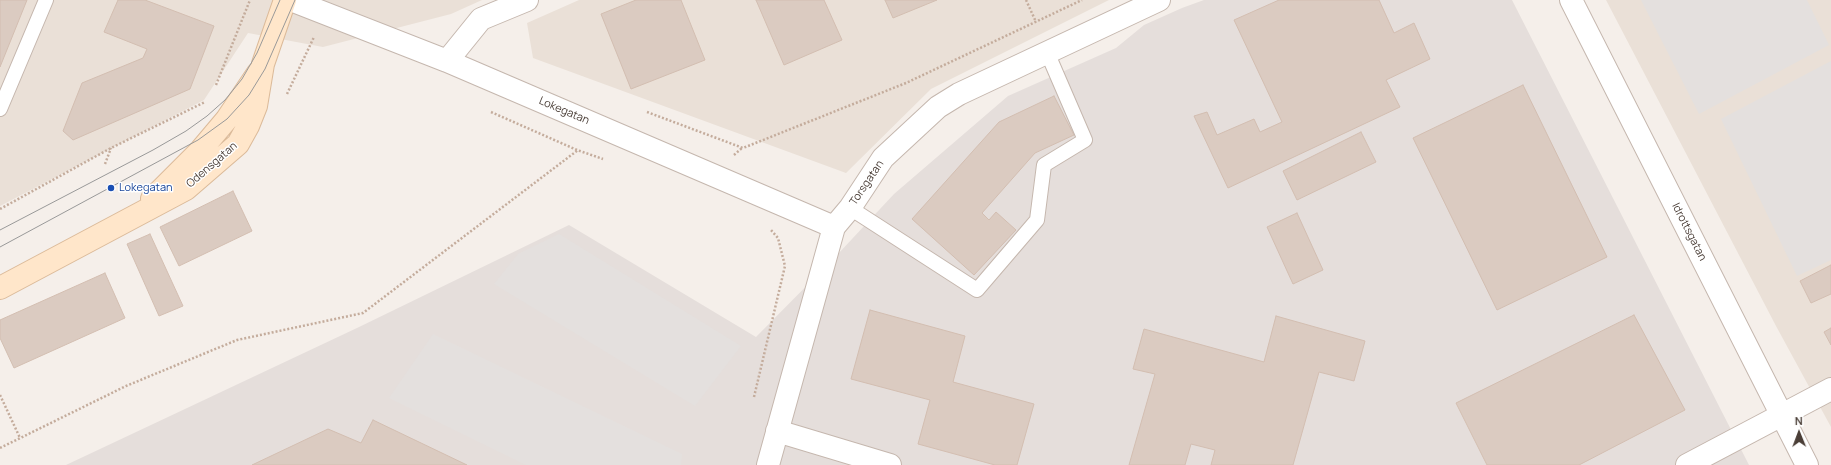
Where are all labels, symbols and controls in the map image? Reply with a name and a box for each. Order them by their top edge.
street label: Lokegatan [537,94,591,128]
street label: Odensgatan [184,139,240,191]
street label: Torsgatan [847,158,887,208]
place label: Lokegatan [119,181,173,195]
marker: Lokegatan [106,183,116,193]
street label: Idrottsgatan [1669,201,1709,263]
north arrow [1779,413,1819,453]
text: N [1795,413,1803,428]

